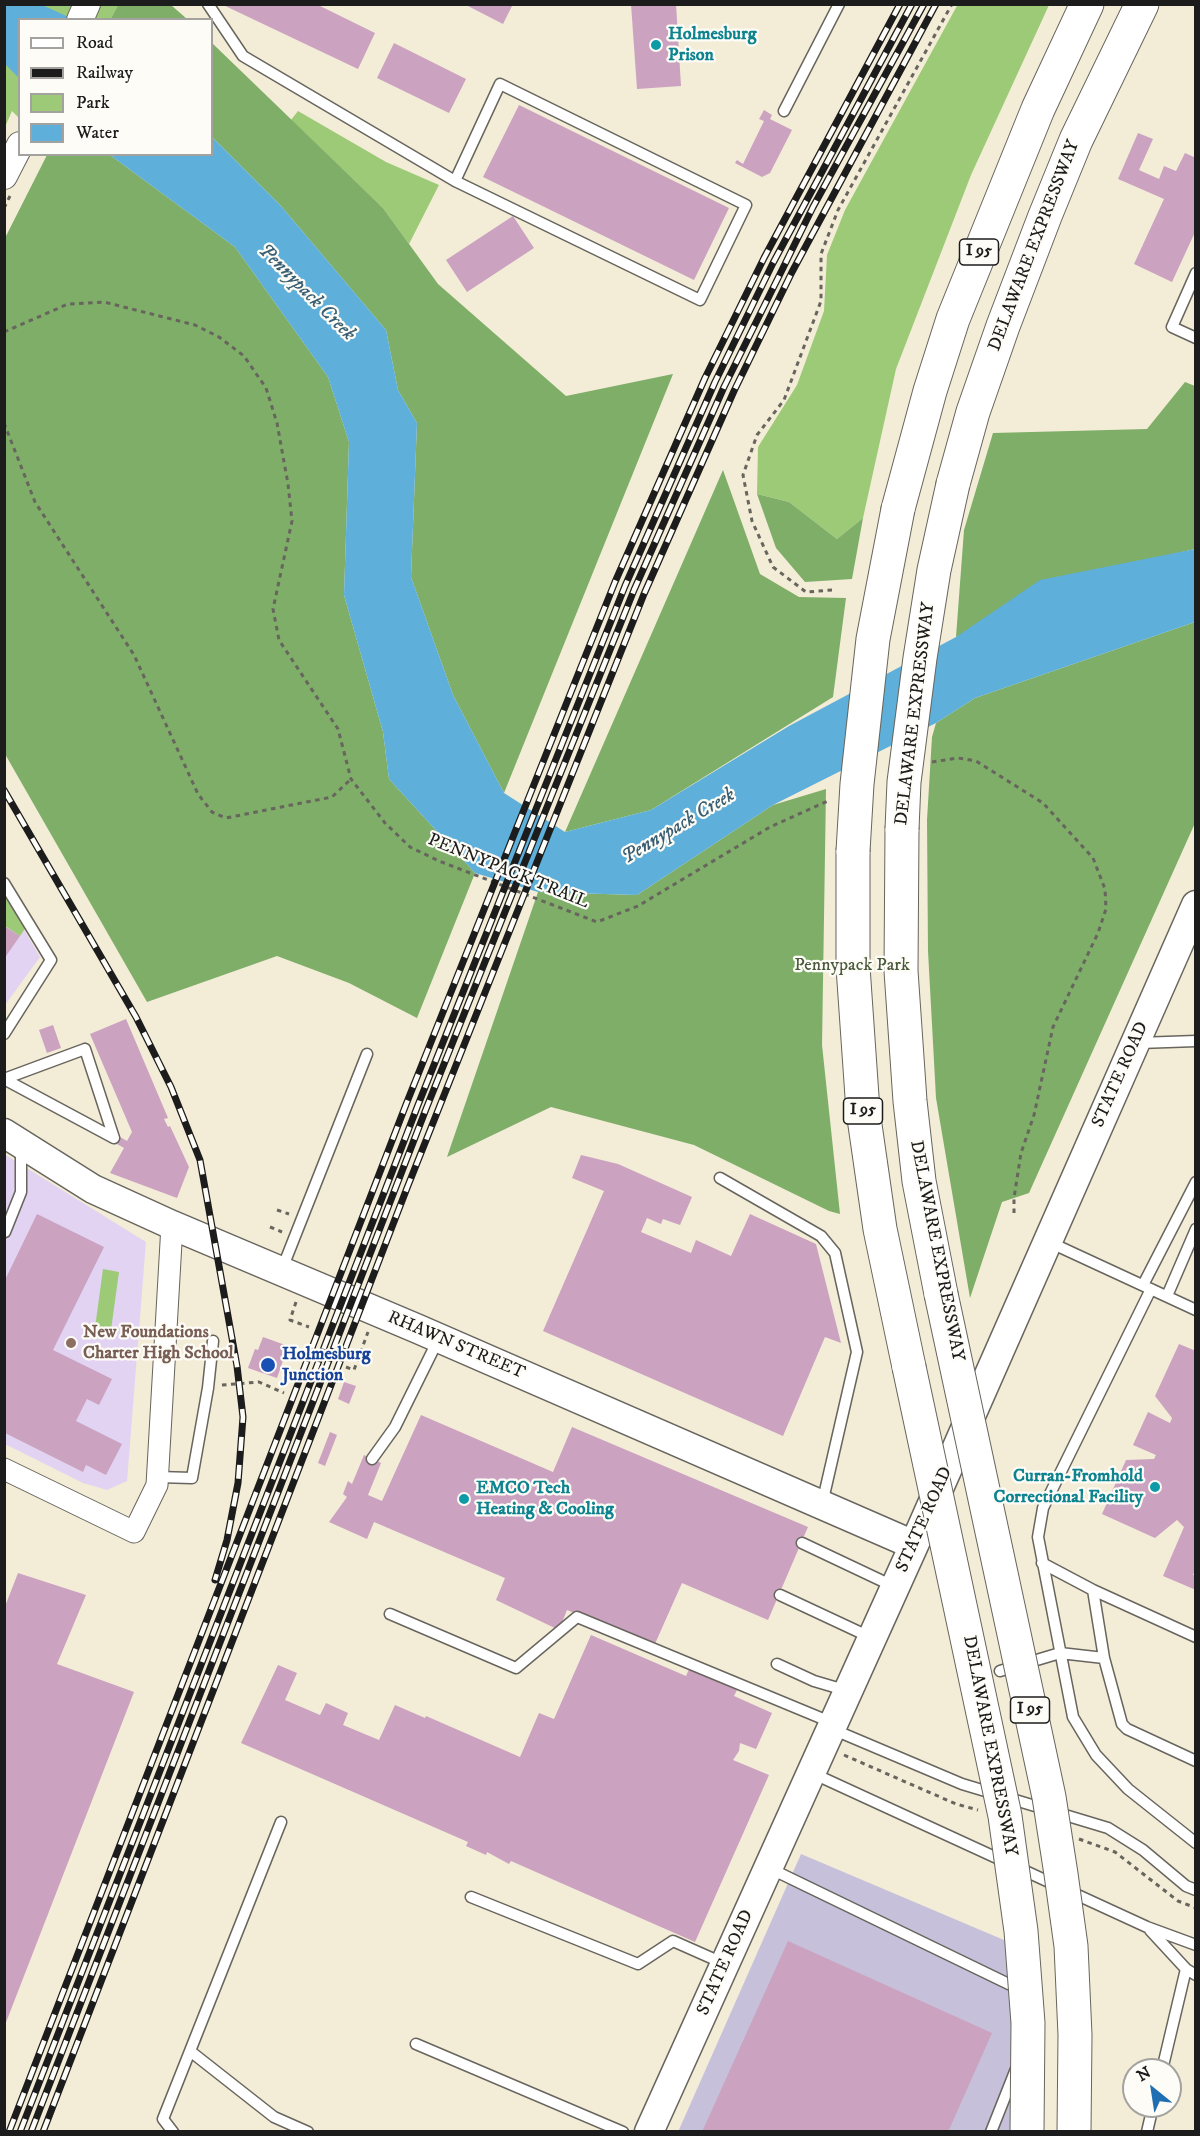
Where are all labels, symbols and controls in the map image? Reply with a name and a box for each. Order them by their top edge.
legend [18,18,213,156]
place label: Holmesburg Prison [668,24,756,66]
text: Road [76,32,113,54]
marker: Holmesburg Prison [649,38,663,52]
text: Railway [76,62,133,84]
text: Park [76,92,110,114]
text: Water [76,122,119,144]
street label: DELAWARE EXPRESSWAY [985,137,1085,355]
water label: Pennypack Creek [252,239,360,347]
road number: I 95 [960,239,998,265]
street label: DELAWARE EXPRESSWAY [892,601,940,827]
water label: Pennypack Creek [618,784,740,870]
street label: PENNYPACK TRAIL [424,830,592,914]
park label: Pennypack Park [794,955,910,977]
street label: STATE ROAD [1088,1019,1154,1131]
road number: I 95 [844,1098,882,1124]
street label: DELAWARE EXPRESSWAY [904,1139,968,1363]
street label: RHAWN STREET [384,1307,528,1385]
place label: New Foundations Charter High School [83,1322,234,1364]
marker: New Foundations Charter High School [64,1336,78,1350]
place label: Holmesburg Junction [282,1344,370,1386]
marker: Holmesburg Junction [259,1356,277,1374]
street label: STATE ROAD [892,1464,958,1576]
place label: Curran-Fromhold Correctional Facility [993,1466,1143,1508]
place label: EMCO Tech Heating & Cooling [476,1478,614,1520]
marker: Curran-Fromhold Correctional Facility [1148,1480,1162,1494]
marker: EMCO Tech Heating & Cooling [457,1492,471,1506]
street label: DELAWARE EXPRESSWAY [957,1634,1021,1858]
road number: I 95 [1010,1697,1050,1723]
street label: STATE ROAD [693,1907,759,2019]
north arrow [1122,2058,1182,2118]
text: N [1133,2062,1155,2086]

